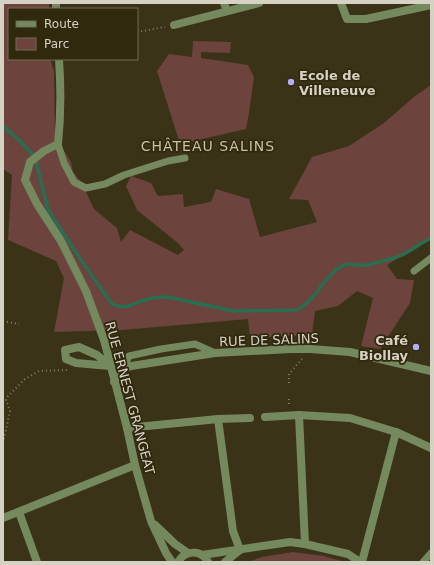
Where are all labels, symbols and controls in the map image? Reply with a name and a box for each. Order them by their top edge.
legend [8,8,138,60]
text: Route [44,17,79,31]
text: Parc [44,37,69,51]
place label: Ecole de Villeneuve [299,68,376,98]
marker: Ecole de Villeneuve [286,77,296,87]
district label: CHÂTEAU SALINS [141,137,275,154]
street label: RUE ERNEST GRANGEAT [102,320,158,476]
street label: RUE DE SALINS [219,331,319,349]
place label: Café Biollay [359,333,409,363]
marker: Café Biollay [411,342,421,352]

